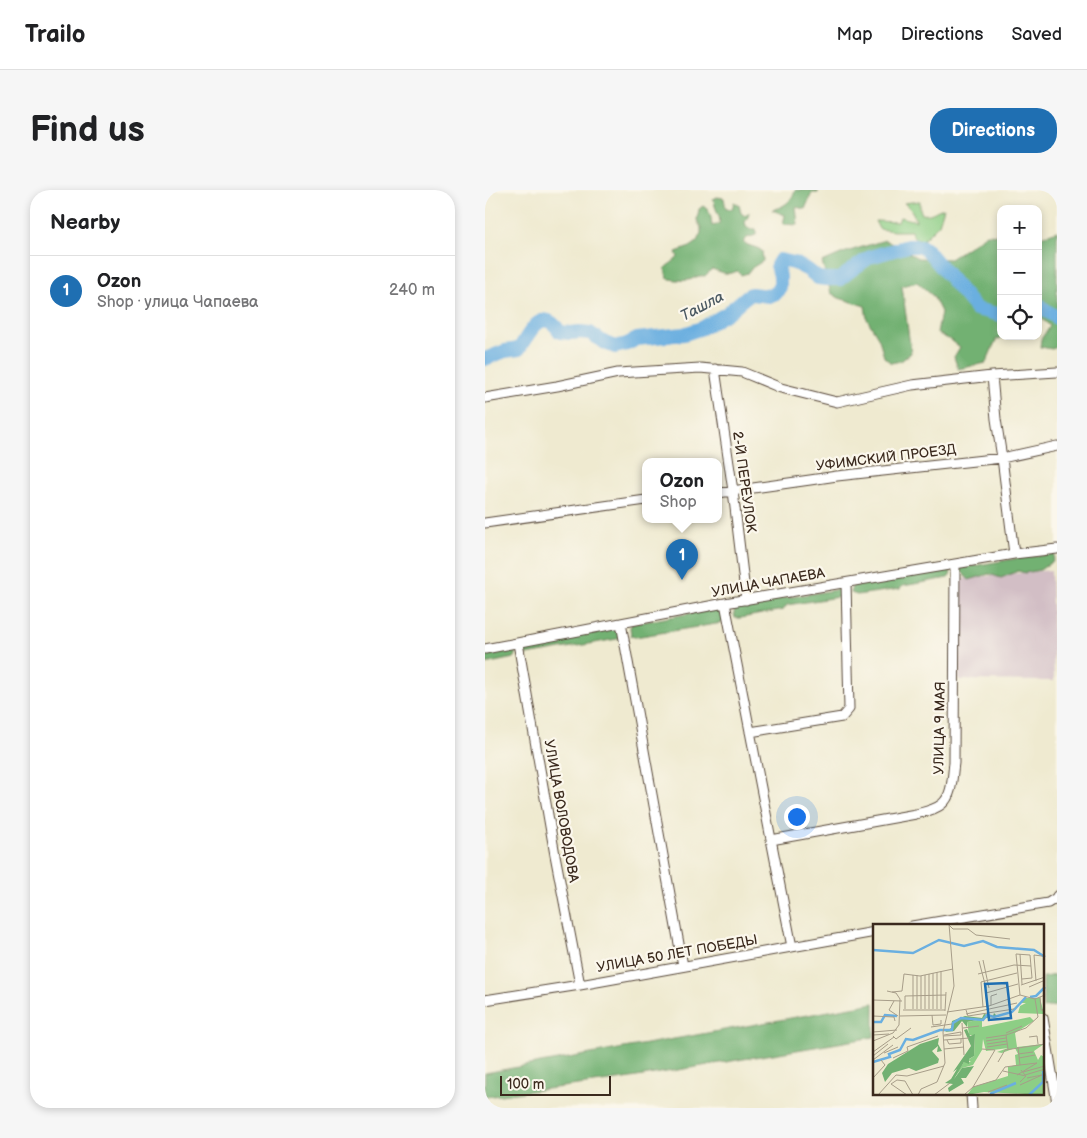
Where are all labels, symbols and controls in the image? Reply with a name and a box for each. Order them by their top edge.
text: Trailo [25,20,85,49]
text: Map [837,24,873,45]
text: Directions [901,24,983,45]
text: Saved [1011,24,1062,45]
button: Directions [930,108,1057,153]
text: Find us [30,109,145,152]
map controls [997,205,1042,340]
button: + [997,205,1042,250]
text: Nearby [50,210,120,235]
button: − [997,250,1042,295]
text: Ozon [97,270,141,293]
text: 1 [63,281,69,300]
text: 240 m [389,281,435,300]
water label: Ташла [677,287,727,326]
text: Shop · улица Чапаева [97,293,258,312]
button: locate [997,295,1042,340]
street label: 2-Й ПЕРЕУЛОК [729,430,760,535]
street label: УФИМСКИЙ ПРОЕЗД [815,440,957,475]
popup [642,458,722,523]
text: Ozon [660,470,704,493]
text: Shop [660,493,697,512]
pin: 1 [666,539,698,580]
street label: УЛИЦА ЧАПАЕВА [710,564,827,601]
street label: УЛИЦА 9 МАЯ [930,681,949,775]
street label: УЛИЦА ВОЛОВОДОВА [541,738,583,884]
your location [784,804,810,830]
inset map [873,924,1045,1096]
street label: УЛИЦА 50 ЛЕТ ПОБЕДЫ [595,931,759,976]
scale bar [500,1073,611,1096]
text: 100 m [507,1076,544,1093]

